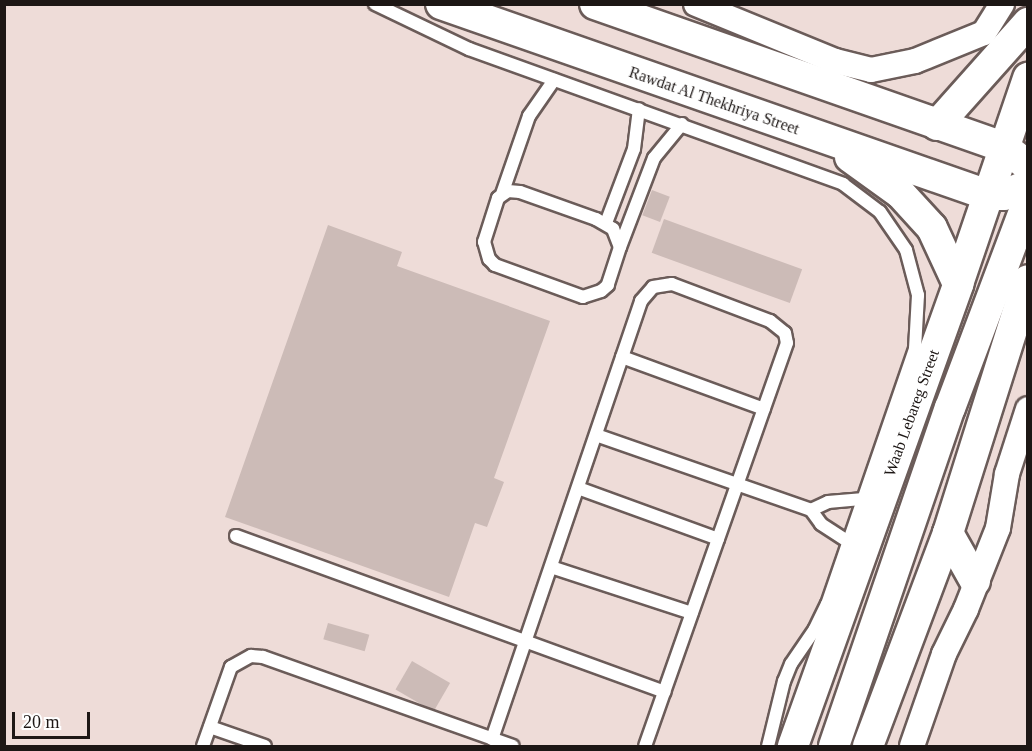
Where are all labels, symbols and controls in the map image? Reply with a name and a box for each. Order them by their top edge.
street label: Rawdat Al Thekhriya Street [626,63,802,139]
street label: Waab Lebareg Street [880,347,944,479]
scale bar [15,700,93,738]
text: 20 m [23,712,60,732]

